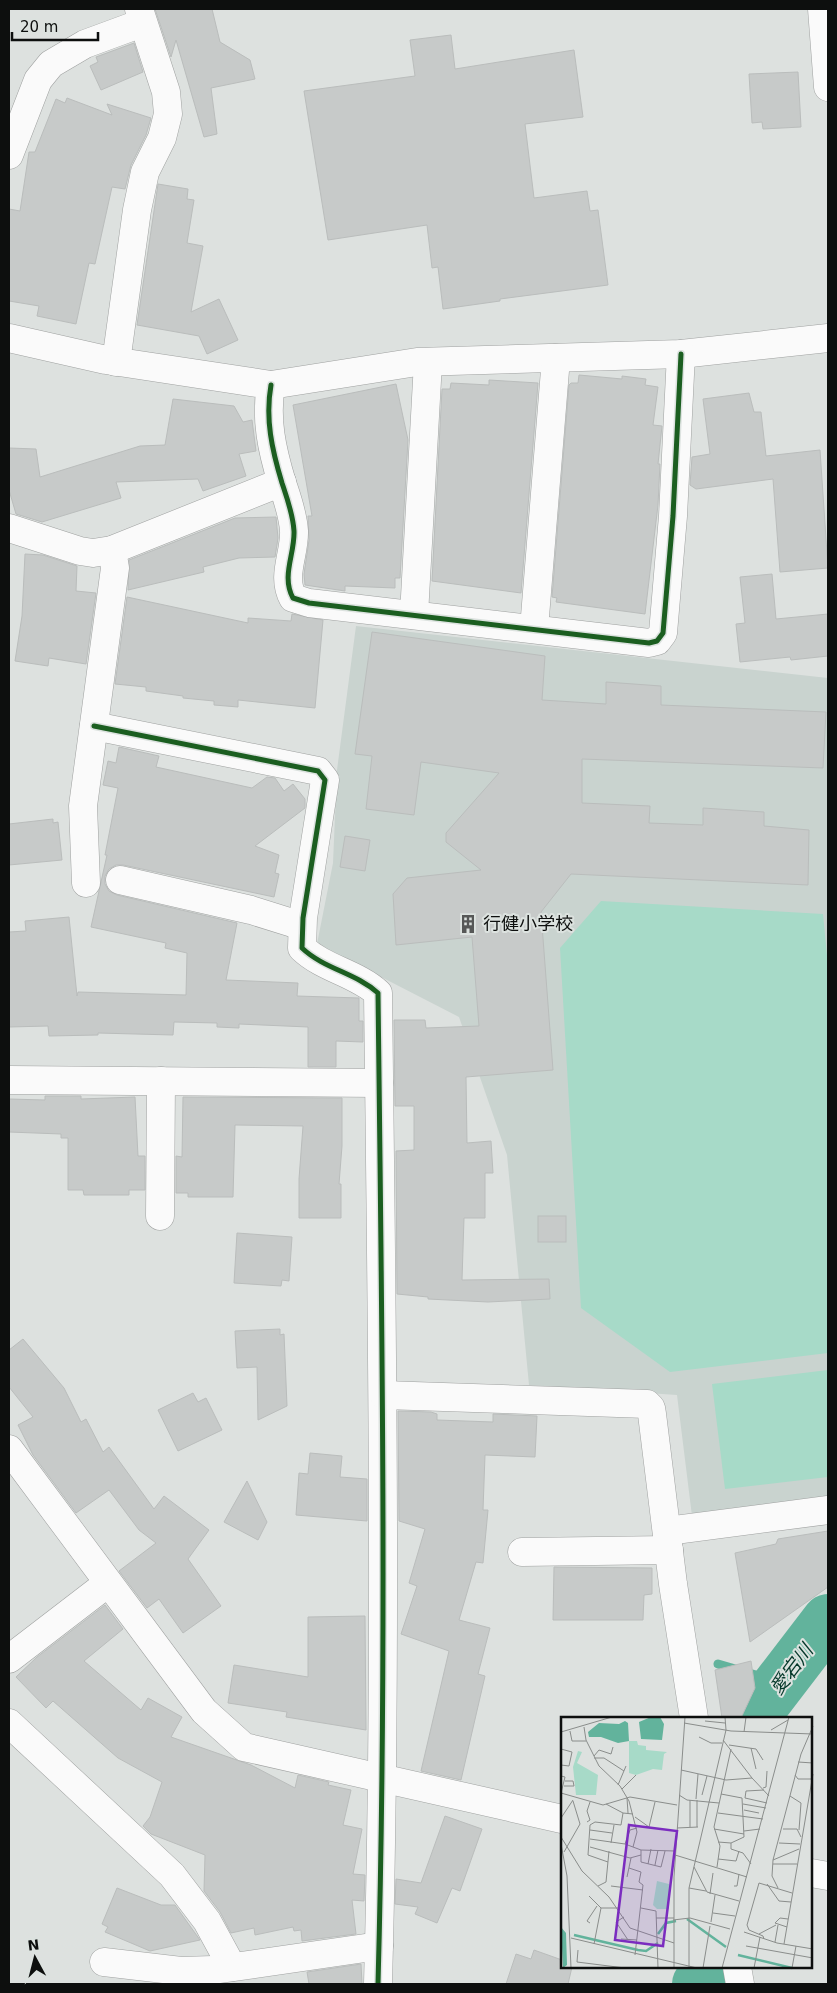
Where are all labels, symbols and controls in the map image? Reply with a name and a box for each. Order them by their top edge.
scale bar [12,10,99,42]
text: 20 m [20,18,58,36]
building icon: 行健小学校 [457,913,479,935]
place label: 行健小学校 [483,913,573,934]
water label: 愛宕川 [765,1638,818,1698]
inset map [561,1717,812,1968]
north arrow [10,1933,60,1983]
text: N [27,1936,40,1954]

